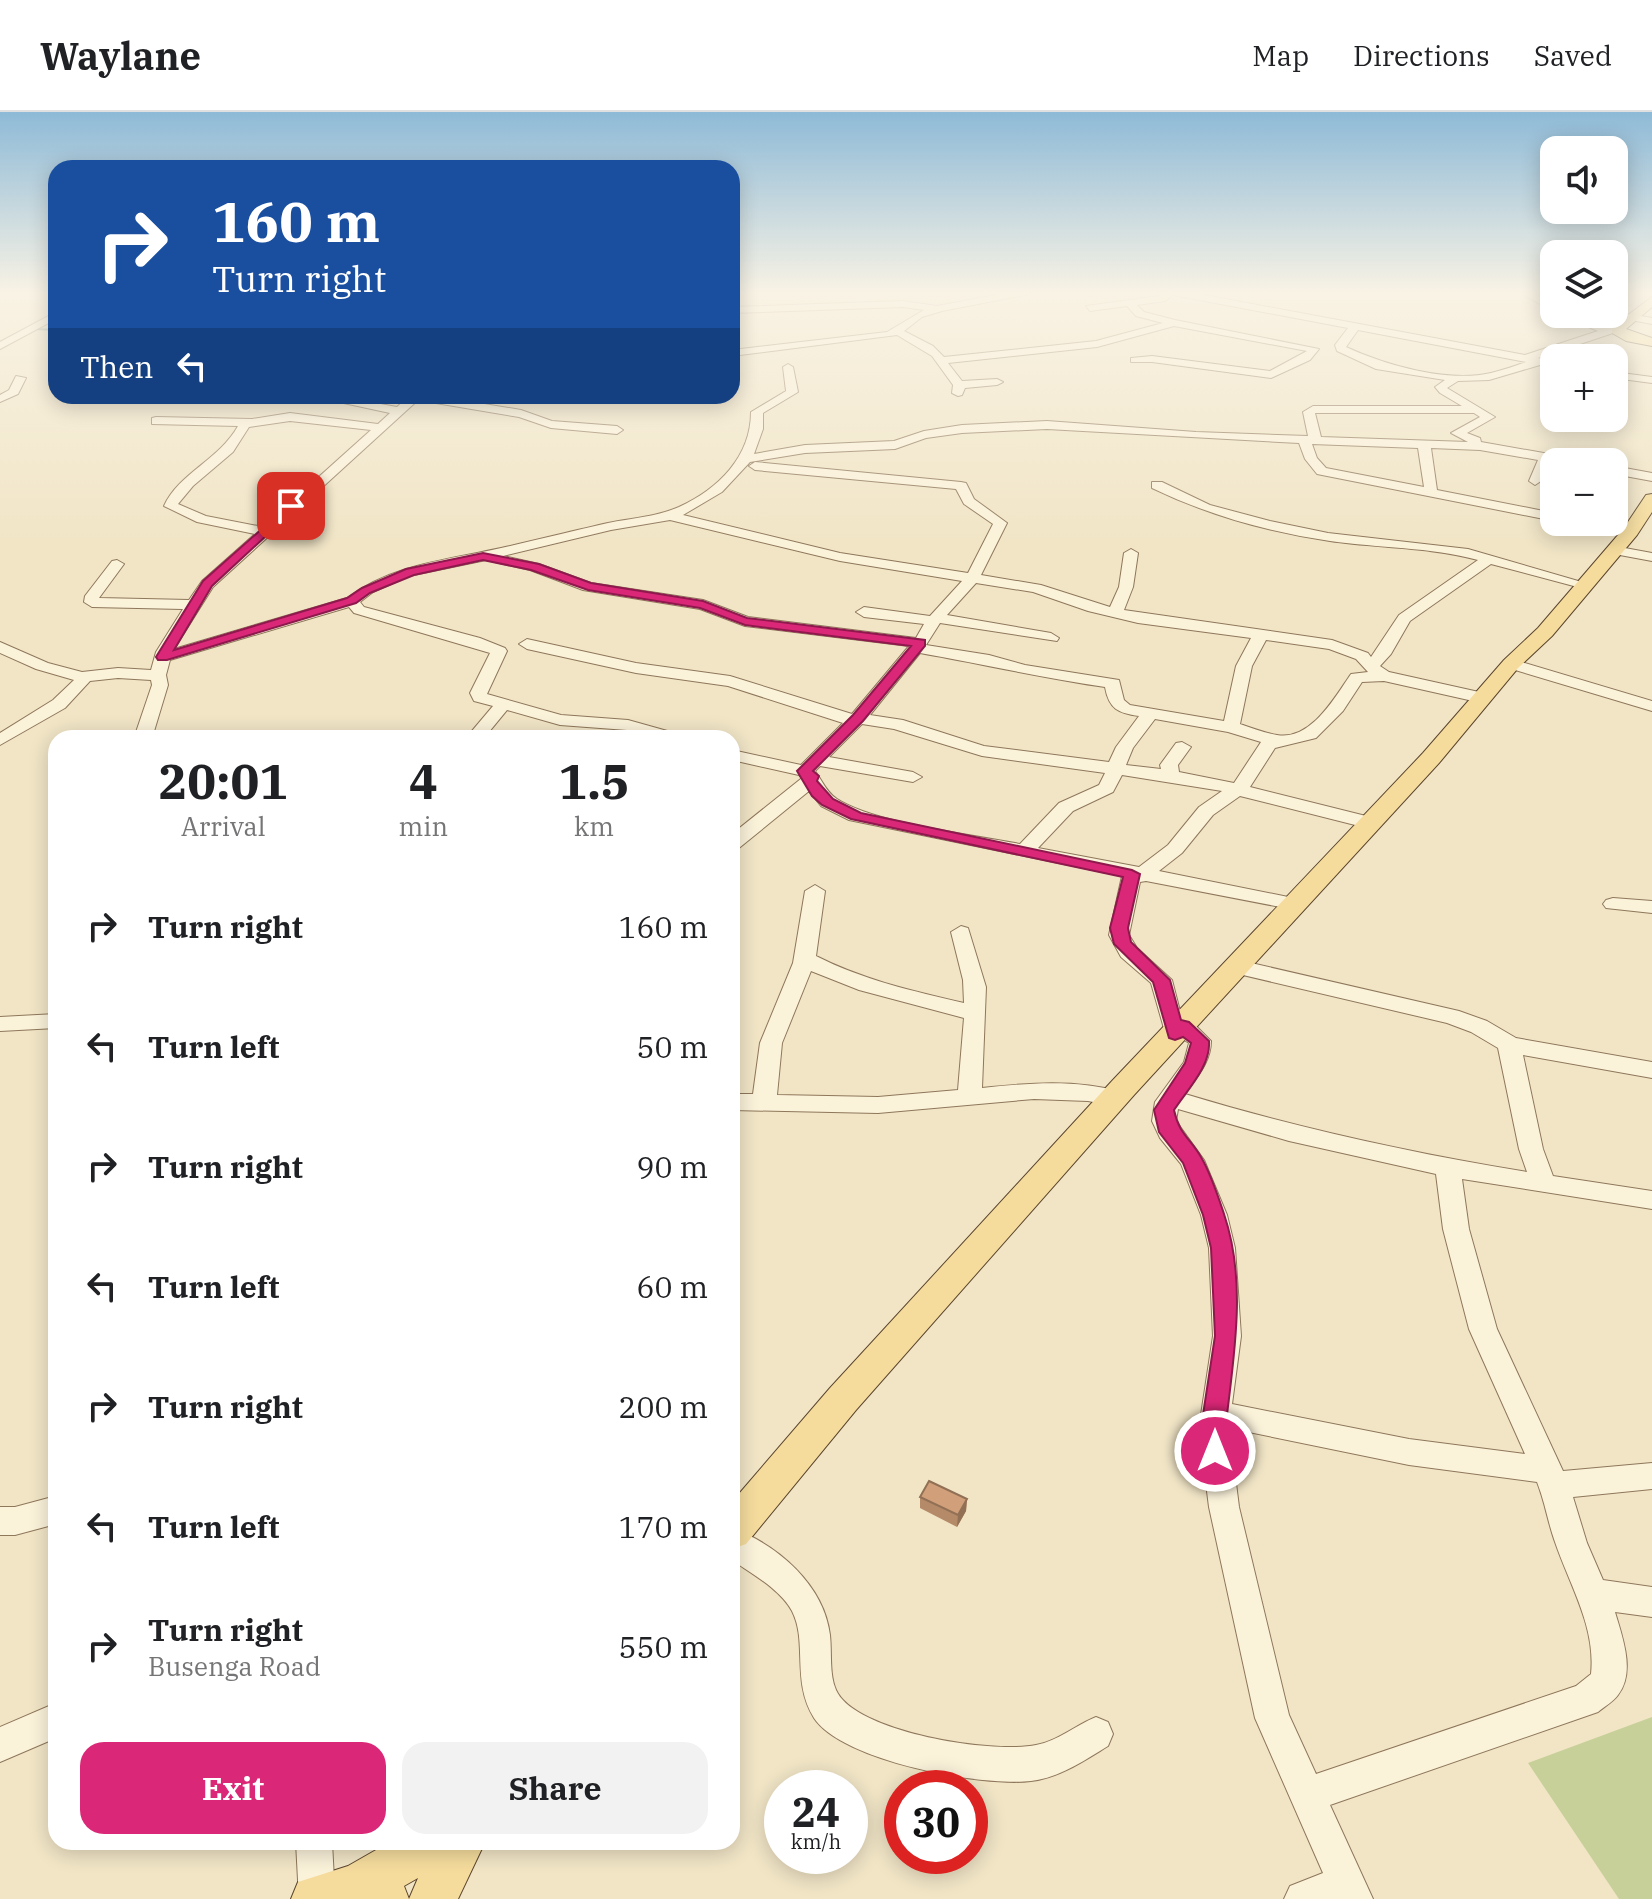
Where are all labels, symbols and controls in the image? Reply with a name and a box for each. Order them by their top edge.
text: Waylane [40,31,201,80]
text: Map [1252,37,1309,74]
text: Directions [1353,37,1490,74]
text: Saved [1534,37,1612,74]
map controls [1540,136,1628,536]
button: sound [1540,136,1628,224]
text: 160 m [212,185,380,257]
icon: right [80,192,184,296]
button: layers [1540,240,1628,328]
text: Turn right [212,255,386,302]
icon: left [170,344,214,388]
button: + [1540,344,1628,432]
text: Then [80,347,154,386]
button: − [1540,448,1628,536]
pin [257,472,325,540]
icon: arrive [269,484,313,528]
text: 20:01 [158,750,288,812]
text: 4 [409,750,438,812]
text: 1.5 [558,750,630,812]
text: Arrival [181,809,266,843]
text: min [399,809,448,843]
text: km [574,809,614,843]
icon: right [80,904,124,948]
text: Turn right [148,907,303,946]
text: 160 m [618,907,708,946]
icon: left [80,1024,124,1068]
text: Turn left [148,1027,280,1066]
text: 50 m [636,1027,708,1066]
icon: right [80,1144,124,1188]
text: Turn right [148,1147,303,1186]
text: 90 m [636,1147,708,1186]
icon: left [80,1264,124,1308]
text: Turn left [148,1267,280,1306]
text: 60 m [636,1267,708,1306]
icon: right [80,1384,124,1428]
text: Turn right [148,1387,303,1426]
text: 200 m [618,1387,708,1426]
position arrow [1173,1409,1257,1493]
icon: left [80,1504,124,1548]
text: Turn left [148,1507,280,1546]
text: 170 m [618,1507,708,1546]
text: Turn right [148,1610,303,1649]
icon: right [80,1624,124,1668]
text: 550 m [618,1627,708,1666]
text: Busenga Road [148,1649,321,1683]
button: Exit [80,1742,386,1834]
button: Share [402,1742,708,1834]
speed limit sign: 30 [884,1770,988,1874]
text: 24 [792,1786,840,1838]
text: km/h [791,1828,841,1855]

